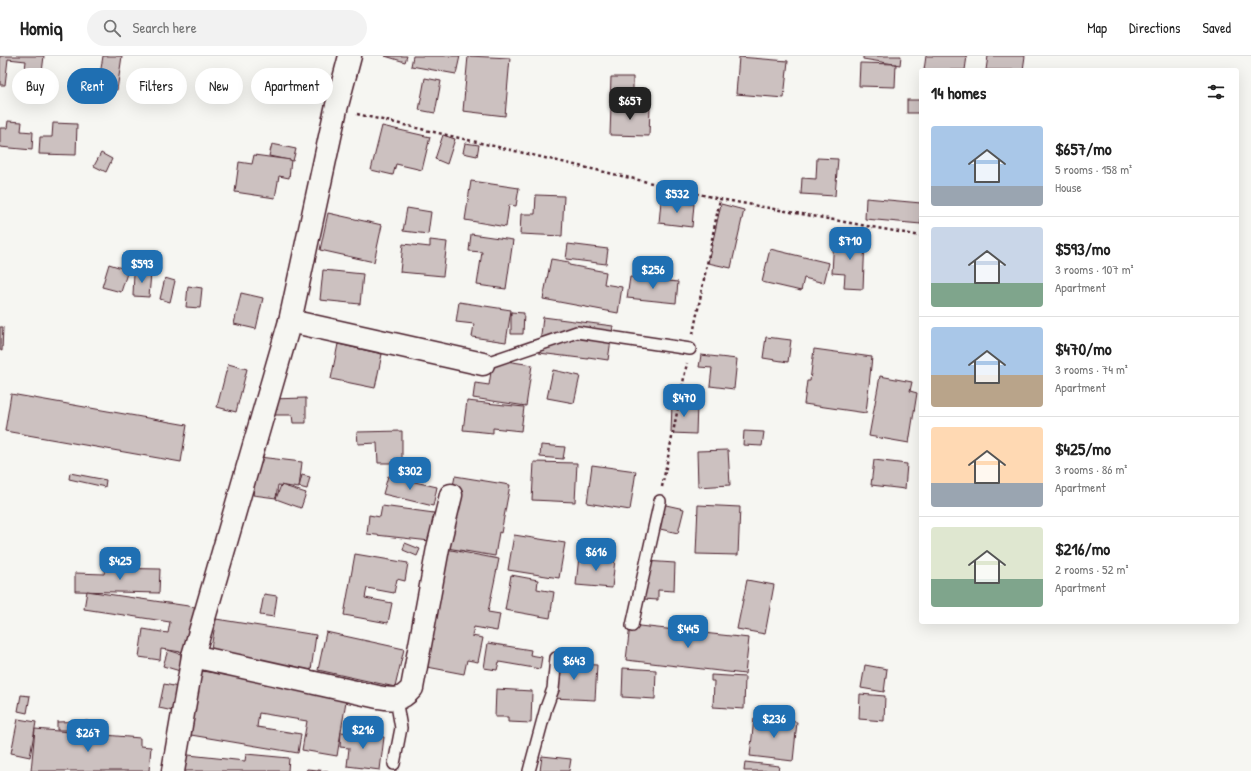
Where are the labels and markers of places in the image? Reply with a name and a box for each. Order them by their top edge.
pin: $657 [606,87,654,121]
pin: $532 [653,180,701,214]
pin: $710 [826,227,874,261]
pin: $593 [118,250,166,284]
pin: $256 [629,256,677,290]
pin: $470 [660,384,708,418]
pin: $302 [386,457,434,491]
pin: $616 [572,538,620,572]
pin: $425 [96,547,144,581]
pin: $445 [664,615,712,649]
pin: $643 [550,647,598,681]
pin: $236 [750,705,798,739]
pin: $216 [339,716,387,750]
pin: $267 [64,719,112,753]

